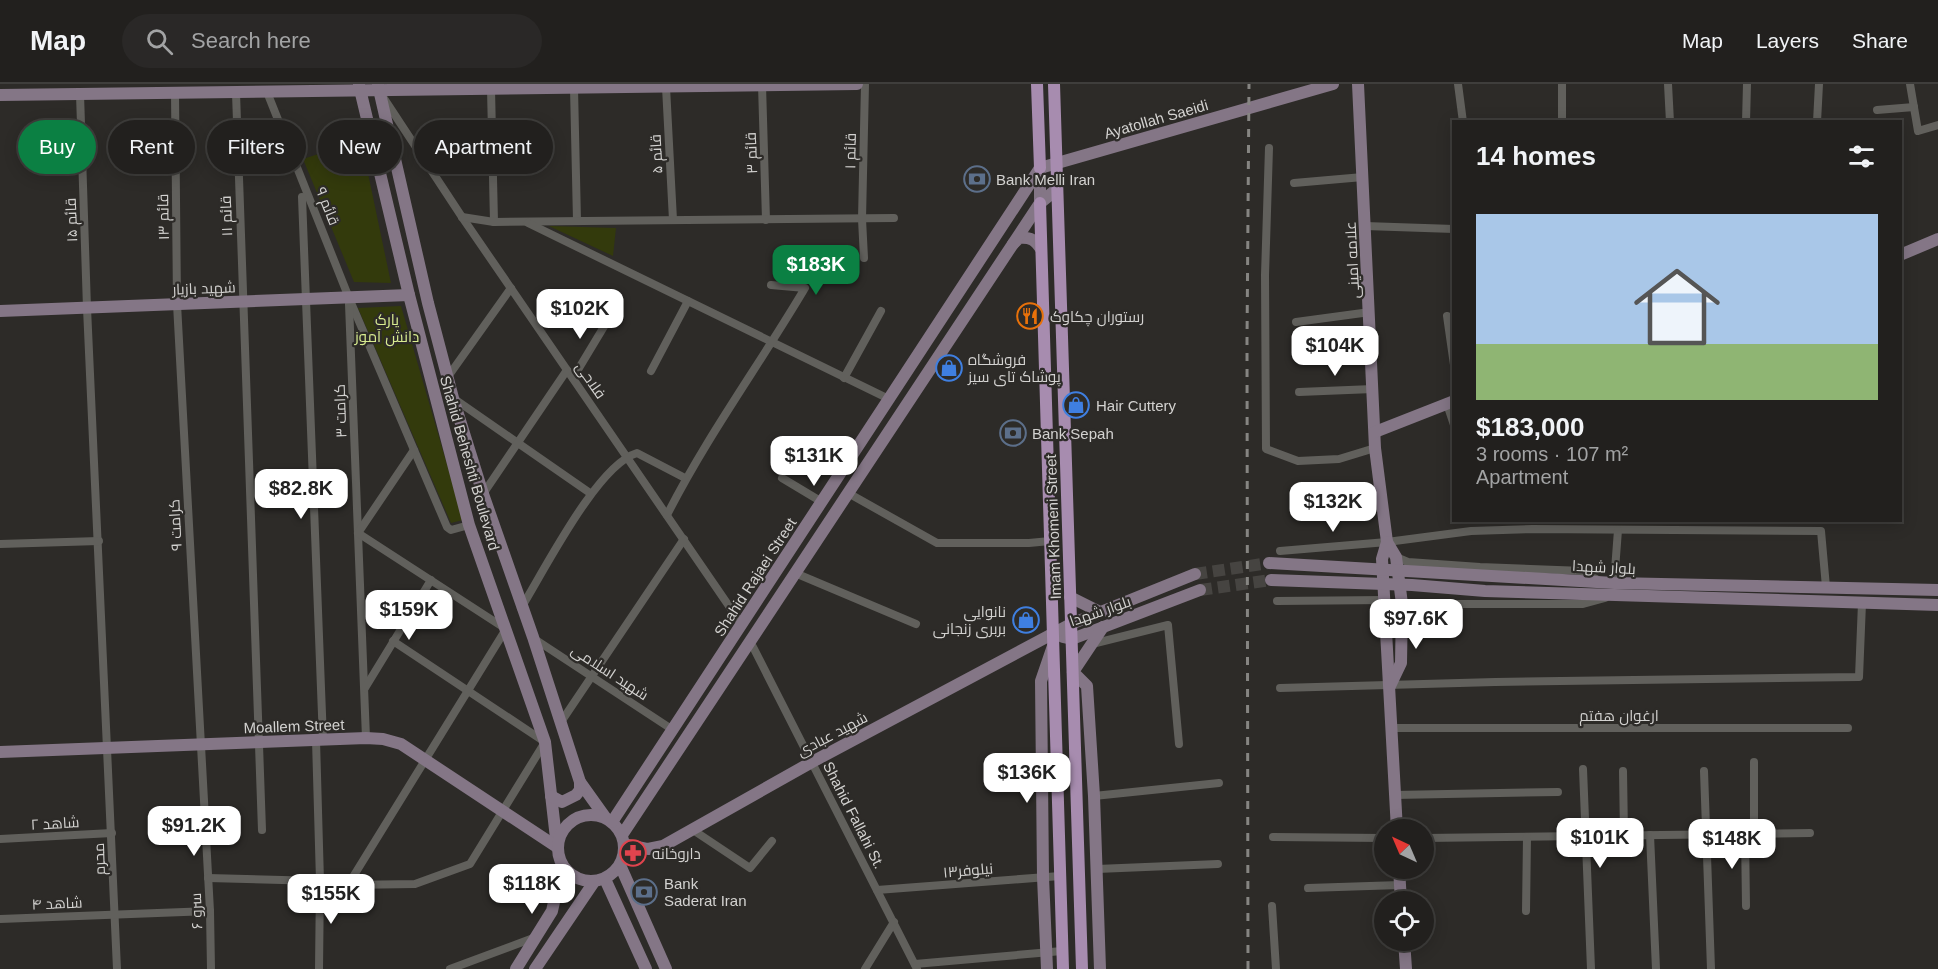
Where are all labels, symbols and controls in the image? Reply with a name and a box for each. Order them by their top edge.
search box [122,14,542,68]
text: Map [30,25,86,56]
icon: search [143,25,176,58]
text: Search here [191,28,311,53]
text: Map [1682,29,1723,52]
text: Layers [1756,29,1819,52]
text: Share [1852,29,1908,52]
street label: Ayatollah Saeidi [1102,96,1210,142]
chip: Buy [18,120,96,174]
chip: Rent [108,120,195,174]
chip: Filters [207,120,306,174]
chip: New [318,120,402,174]
chip: Apartment [414,120,553,174]
street label: قائم ۳ [742,132,762,174]
street label: قائم ۱ [841,133,861,169]
street label: قائم ۵ [646,134,668,174]
icon: filters [1845,140,1878,173]
text: 14 homes [1476,141,1596,171]
bank icon: Bank Melli Iran [962,164,992,194]
place label: Bank Melli Iran [996,171,1095,188]
street label: قائم ۹ [311,185,343,228]
street label: قائم ۱۳ [154,194,174,240]
street label: قائم ۱۱ [217,195,237,237]
street label: قائم ۱۵ [62,197,82,242]
street label: علامه امینی [1341,221,1365,299]
pin: $183K [774,245,858,296]
text: $183K [787,253,845,275]
icon: home [1623,253,1731,361]
street label: شهید بازیار [171,278,236,300]
pin: $102K [538,289,622,340]
text: $102K [551,297,609,319]
restaurant icon: رستوران چکاوک [1015,301,1045,331]
place label: رستوران چکاوک [1050,308,1144,327]
park label: پارک دانش آموز [354,311,419,347]
pin: $104K [1293,326,1377,377]
text: $104K [1306,334,1364,356]
place label: فروشگاه پوشاک تای سیز [967,351,1061,387]
shop icon: فروشگاه پوشاک تای سیز [934,353,964,383]
street label: فلاحی [571,358,610,403]
street label: Shahid Beheshti Boulevard [437,374,503,552]
street label: کرامت ۳ [331,384,350,438]
shop icon: Hair Cuttery [1061,390,1091,420]
place label: Hair Cuttery [1096,397,1177,414]
text: $183,000 [1476,412,1584,442]
bank icon: Bank Sepah [998,418,1028,448]
place label: Bank Sepah [1032,425,1114,442]
pin: $131K [772,436,856,487]
text: 3 rooms · 107 m² [1476,443,1628,465]
text: $131K [785,444,843,466]
street label: Imam Khomeni Street [1042,453,1064,600]
text: Apartment [1476,466,1568,488]
pin: $82.8K [252,469,350,520]
text: $82.8K [269,477,333,499]
pin: $132K [1291,482,1375,533]
text: $132K [1304,490,1362,512]
street label: کرامت ۹ [165,499,186,551]
street label: Shahid Rajaei Street [710,514,800,639]
street label: بلوار شهدا [1572,557,1636,579]
pin: $159K [367,590,451,641]
street label: بلوار شهدا [1067,593,1134,631]
text: $159K [380,598,438,620]
pin: $97.6K [1367,599,1465,650]
place label: نانوایی بربری زنجانی [933,603,1006,639]
shop icon: نانوایی بربری زنجانی [1011,605,1041,635]
text: $97.6K [1384,607,1448,629]
street label: شهید اسلامی [567,641,652,705]
street label: ارغوان هفتم [1579,707,1659,726]
street label: شهید عبادی [794,708,871,761]
street label: Moallem Street [243,716,346,736]
pin: $136K [985,753,1069,804]
street label: Shahid Fallahi St. [820,759,888,871]
text: $136K [998,761,1056,783]
pin: $91.2K [145,806,243,857]
street label: شاهد ۲ [30,813,80,833]
text: $91.2K [162,814,226,836]
pin: $101K [1558,818,1642,869]
north arrow [1374,819,1434,879]
map controls [1374,819,1434,951]
pin: $148K [1690,819,1774,870]
text: $101K [1571,826,1629,848]
text: $148K [1703,827,1761,849]
pharmacy icon: داروخانه [618,838,648,868]
street label: محرم [90,842,110,876]
place label: داروخانه [652,845,701,863]
street label: نیلوفر۱۳ [942,859,994,882]
pin: $118K [490,864,574,915]
text: $118K [503,872,561,894]
pin: $155K [289,874,373,925]
place label: Bank Saderat Iran [664,875,747,909]
bank icon: Bank Saderat Iran [629,877,659,907]
text: $155K [302,882,360,904]
button: locate [1374,891,1434,951]
street label: سرو ۶ [187,893,206,929]
street label: شاهد ۴ [31,894,83,912]

